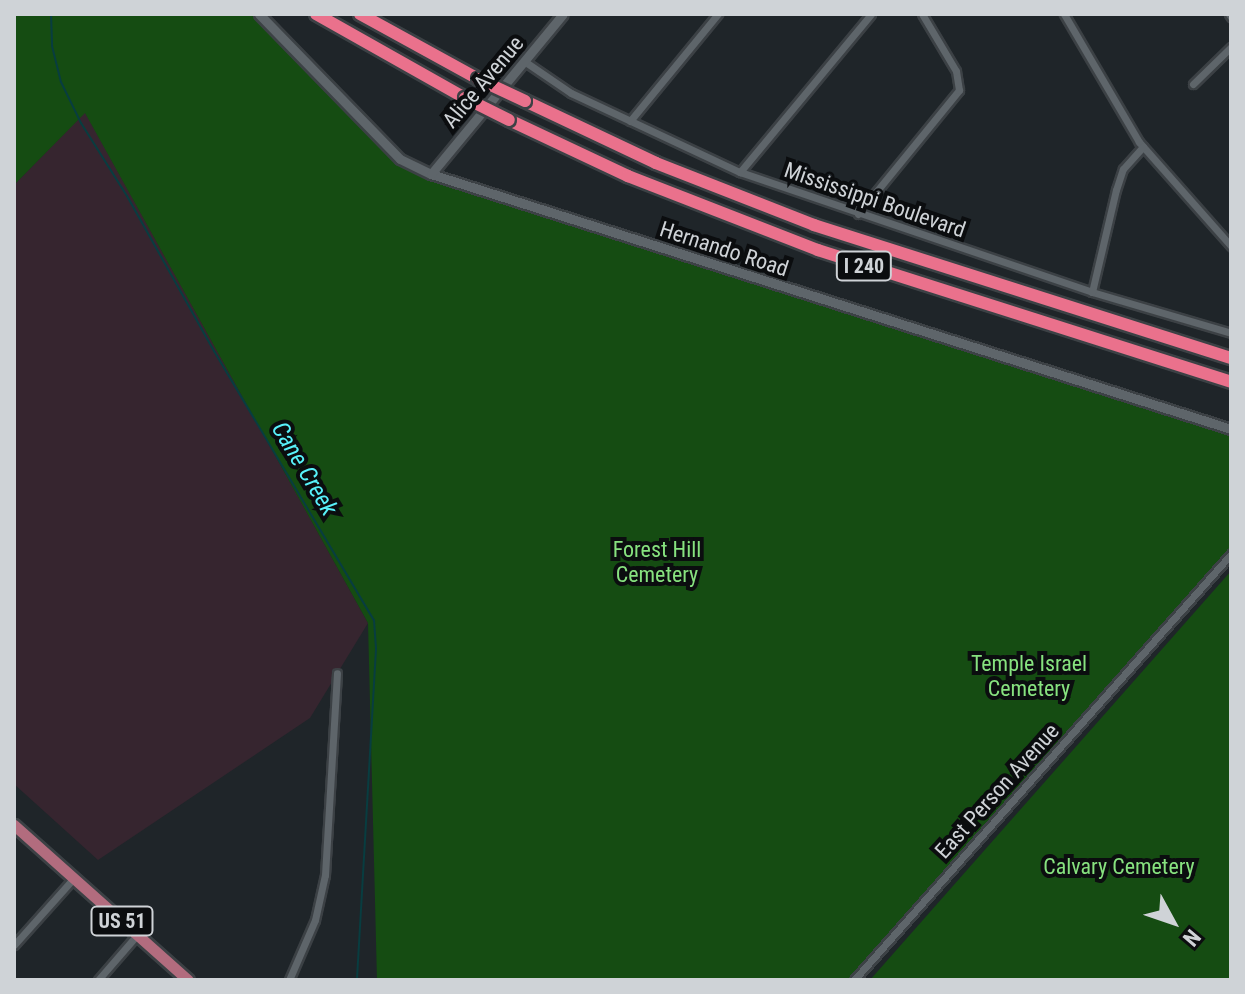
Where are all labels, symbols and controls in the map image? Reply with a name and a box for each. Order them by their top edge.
street label: Alice Avenue [437,31,529,133]
street label: Mississippi Boulevard [781,157,969,243]
street label: Hernando Road [656,216,792,282]
road number: I 240 [834,250,894,282]
water label: Cane Creek [265,417,343,521]
park label: Forest Hill Cemetery [613,536,701,588]
park label: Temple Israel Cemetery [971,650,1087,702]
street label: East Person Avenue [930,718,1064,864]
park label: Calvary Cemetery [1043,854,1195,880]
north arrow [1133,882,1213,962]
road number: US 51 [90,905,154,937]
text: N [1178,925,1206,951]

